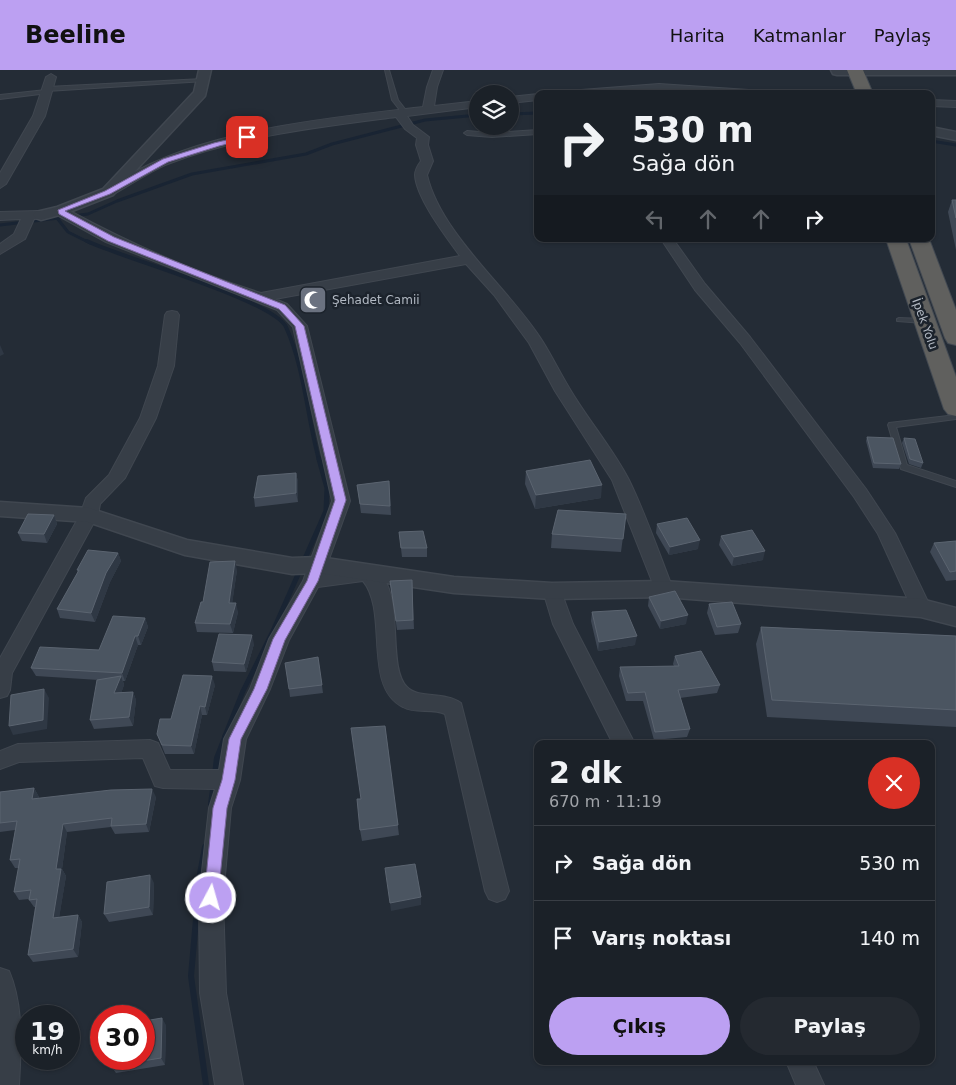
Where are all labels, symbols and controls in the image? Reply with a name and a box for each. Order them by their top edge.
text: Beeline [25,21,126,49]
text: Harita [670,25,725,46]
text: Katmanlar [753,25,846,46]
text: Paylaş [874,25,931,46]
map controls [469,85,519,135]
button: layers [469,85,519,135]
icon: right [549,110,614,175]
text: 530 m [632,110,754,150]
pin [226,116,268,158]
icon: arrive [233,123,261,151]
text: Sağa dön [632,151,735,176]
icon: left [641,205,669,233]
icon: ahead [694,205,722,233]
icon: ahead [747,205,775,233]
icon: right [800,205,828,233]
mosque icon: Şehadet Camii [298,285,328,315]
place label: Şehadet Camii [332,293,420,307]
street label: İpek Yolu [909,296,942,351]
text: 2 dk [549,755,622,790]
button: close [868,757,920,809]
text: 670 m · 11:19 [549,792,662,811]
icon: right [549,849,577,877]
text: Sağa dön [592,852,692,874]
text: 530 m [859,852,920,874]
position arrow [184,871,236,923]
icon: arrive [549,924,577,952]
text: Varış noktası [592,927,731,949]
text: 140 m [859,927,920,949]
button: Çıkış [549,997,730,1055]
button: Paylaş [740,997,920,1055]
speed limit sign: 30 [90,1005,155,1070]
text: 19 [30,1017,65,1046]
text: km/h [32,1043,63,1057]

